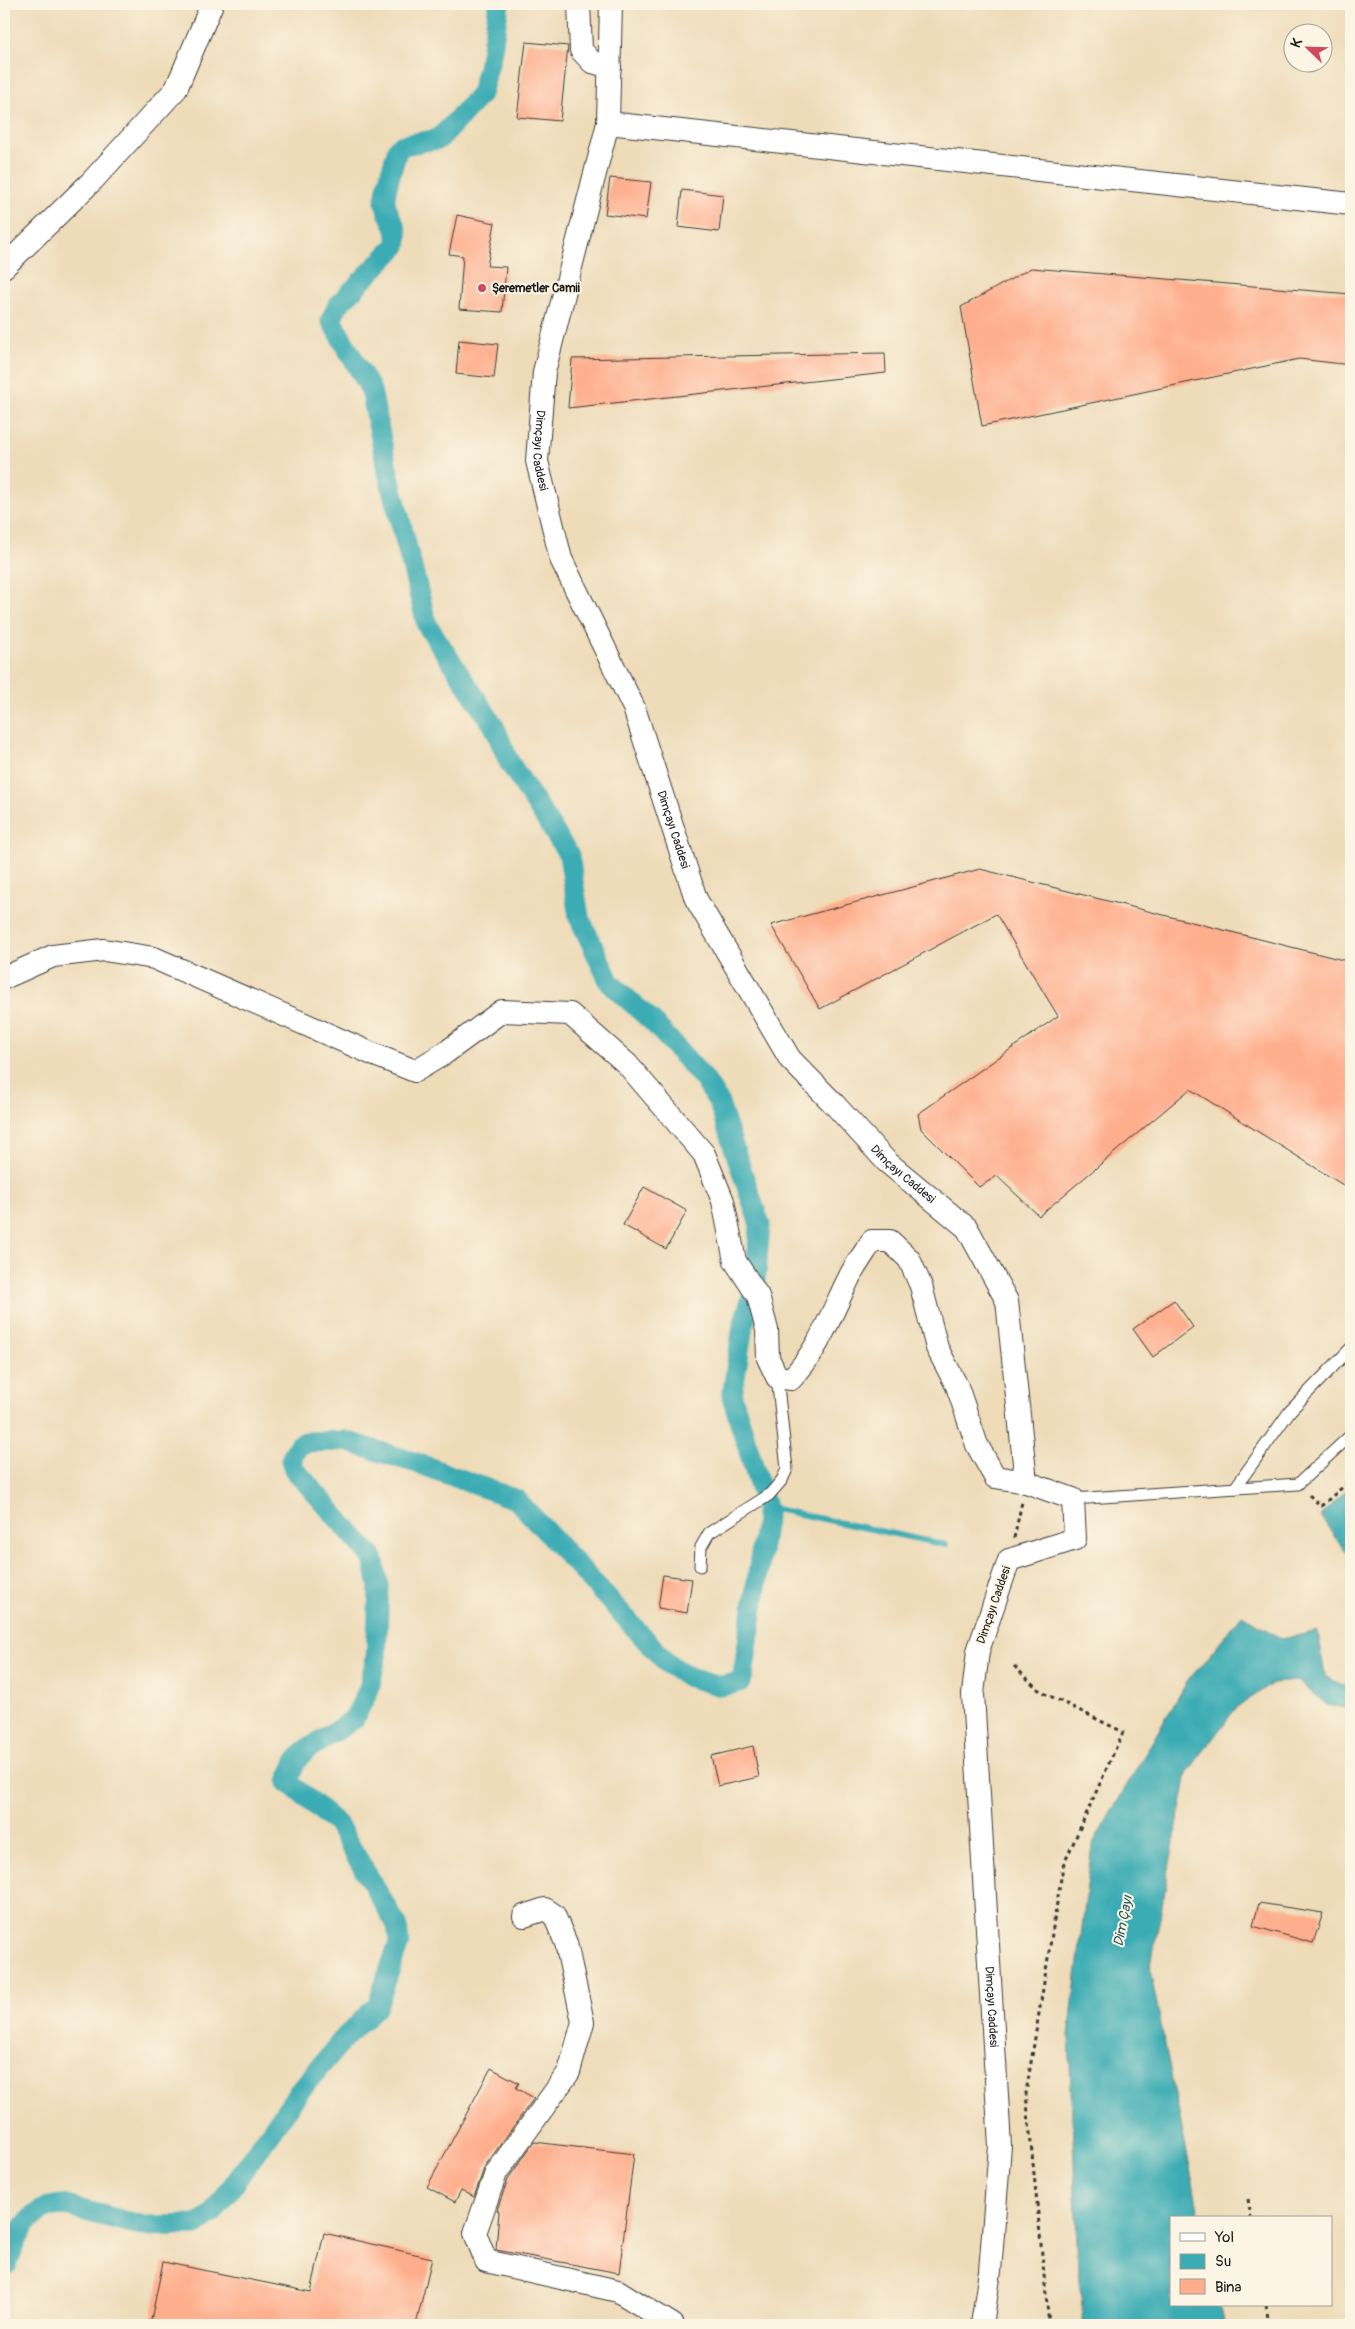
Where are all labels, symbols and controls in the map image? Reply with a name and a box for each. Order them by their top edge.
north arrow [1282,22,1332,72]
text: K [1287,35,1306,50]
place label: Şeremetler Camii [492,281,580,296]
marker: Şeremetler Camii [476,282,488,294]
street label: Dimçayı Caddesi [530,410,551,492]
street label: Dimçayı Caddesi [654,789,693,870]
street label: Dimçayı Caddesi [868,1142,938,1206]
street label: Dimçayı Caddesi [974,1564,1014,1646]
water label: Dim Çayı [1110,1893,1136,1948]
street label: Dimçayı Caddesi [982,1966,1002,2048]
legend [1170,2216,1332,2306]
text: Yol [1214,2228,1234,2247]
text: Su [1215,2252,1231,2271]
text: Bina [1215,2278,1242,2297]

